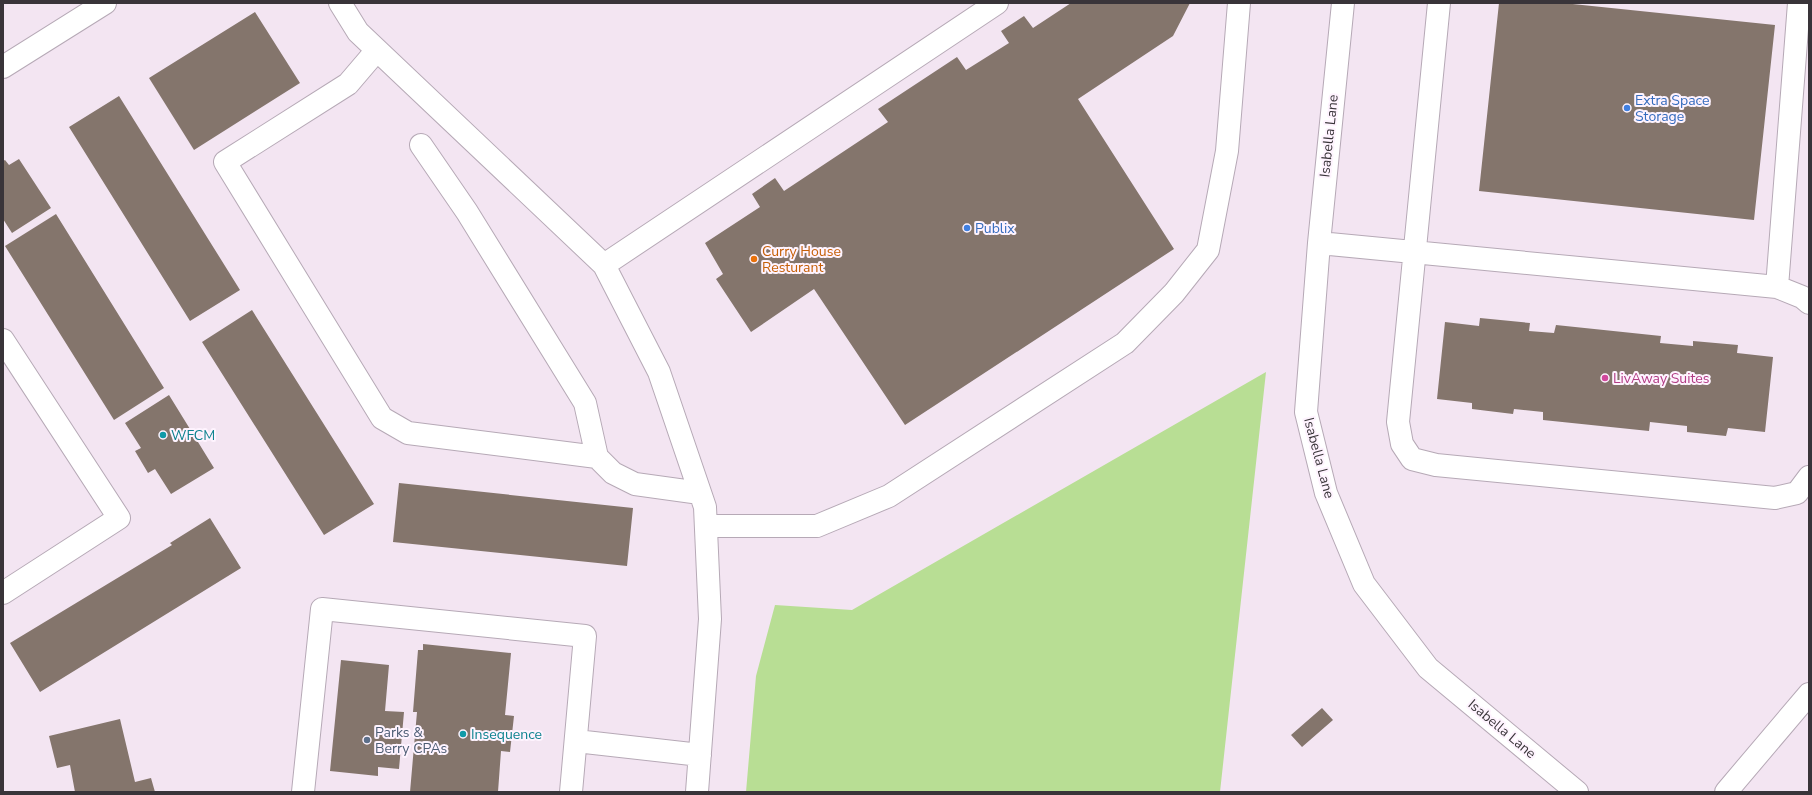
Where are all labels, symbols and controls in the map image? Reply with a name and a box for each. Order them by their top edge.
place label: Extra Space Storage [1635,91,1709,126]
street label: Isabella Lane [1315,94,1343,178]
marker: Extra Space Storage [1622,103,1632,113]
place label: Publix [975,219,1015,238]
marker: Publix [962,223,972,233]
place label: Curry House Resturant [762,242,841,277]
marker: Curry House Resturant [749,254,759,264]
place label: LivAway Suites [1613,369,1710,388]
marker: LivAway Suites [1600,373,1610,383]
street label: Isabella Lane [1299,415,1339,501]
place label: WFCM [171,426,215,445]
marker: WFCM [158,430,168,440]
street label: Isabella Lane [1464,695,1540,763]
place label: Parks & Berry CPAs [375,723,448,758]
place label: Insequence [471,725,542,744]
marker: Insequence [458,729,468,739]
marker: Parks & Berry CPAs [362,735,372,745]

